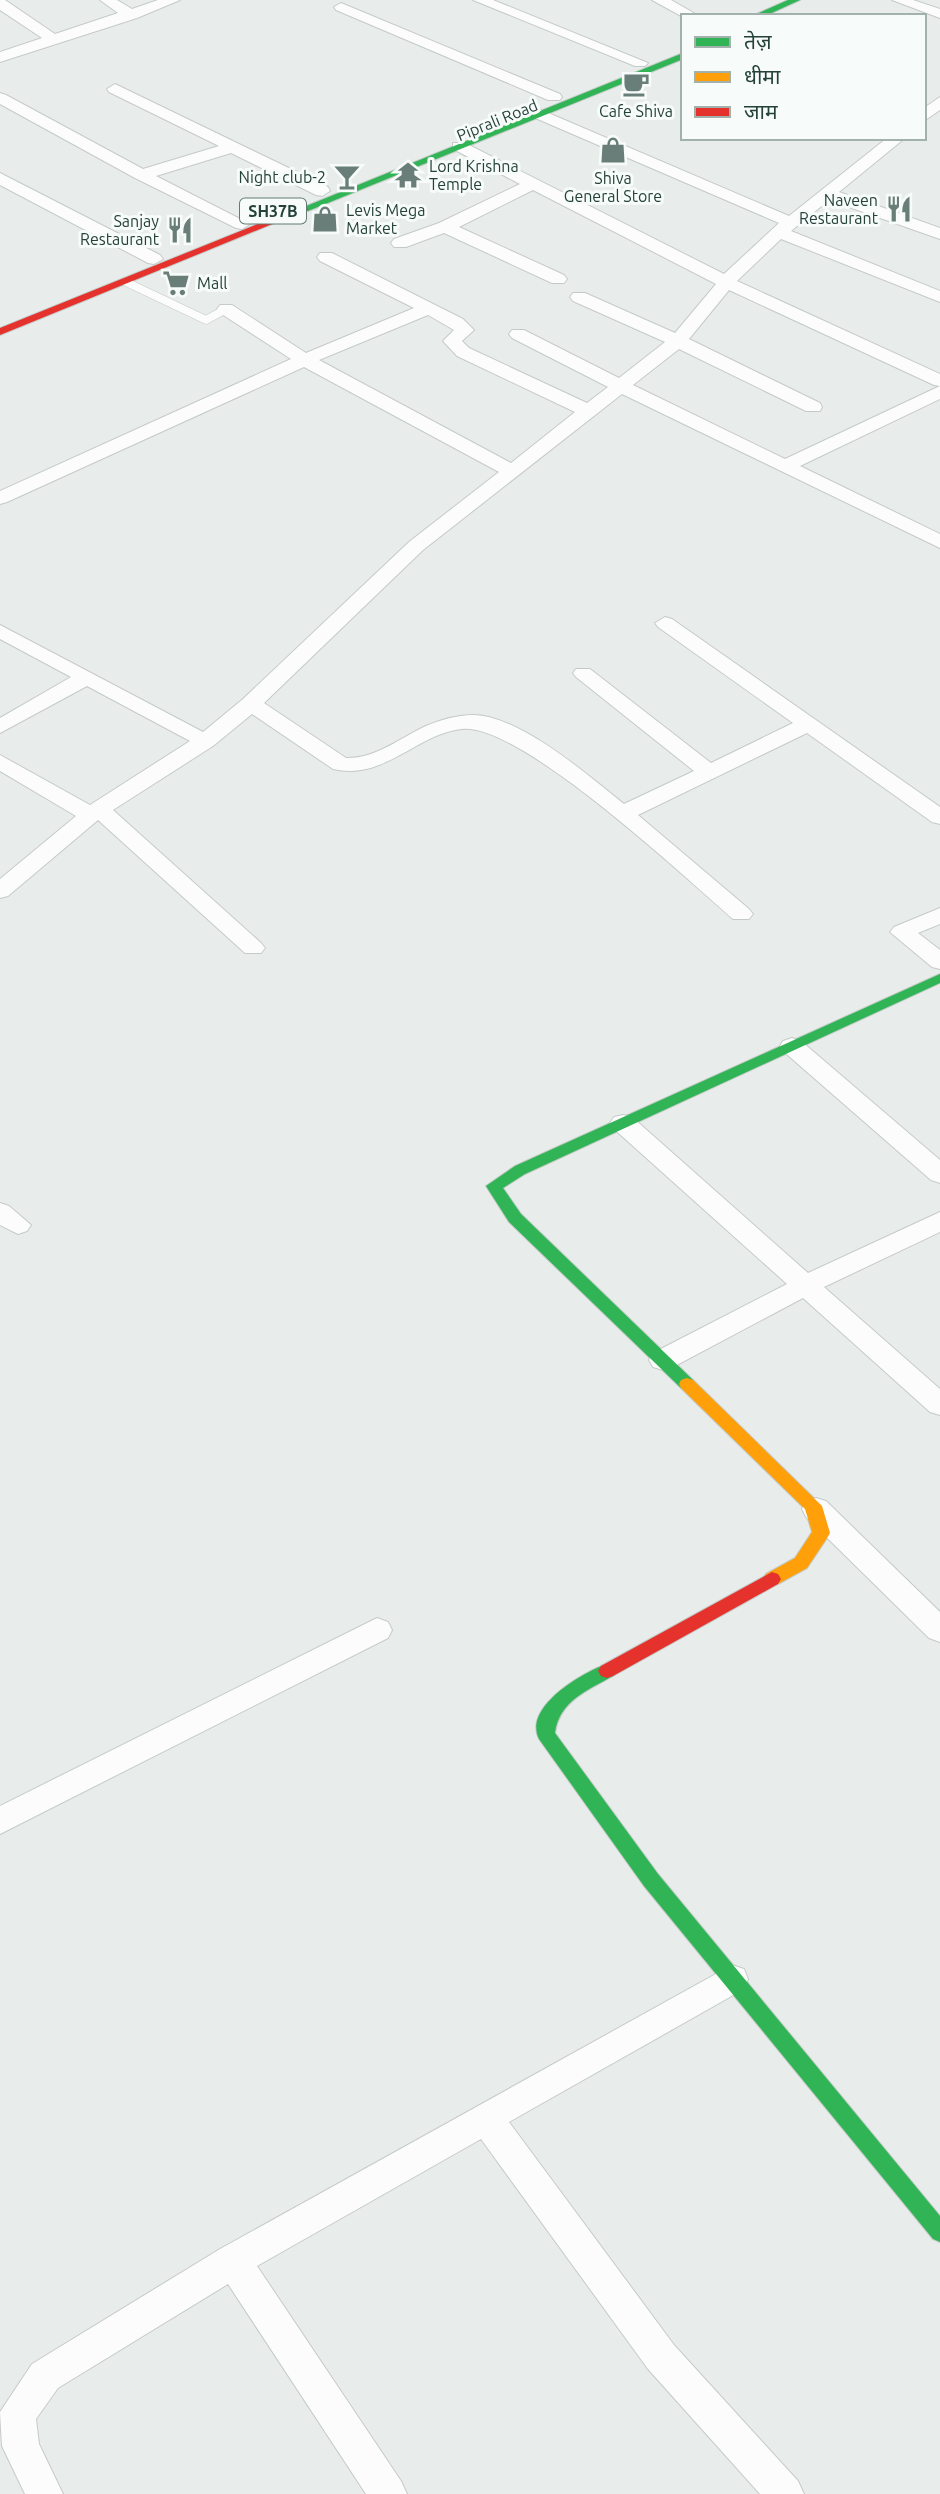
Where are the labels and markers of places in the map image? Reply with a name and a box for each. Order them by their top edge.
cafe icon: Cafe Shiva [621,69,651,99]
place label: Cafe Shiva [599,102,673,120]
shop icon: Shiva General Store [598,135,628,165]
place label: Lord Krishna Temple [429,157,519,193]
temple icon: Lord Krishna Temple [393,160,423,190]
bar icon: Night club-2 [332,162,362,192]
place label: Night club-2 [239,168,326,186]
place label: Shiva General Store [564,169,662,205]
place label: Naveen Restaurant [799,191,879,227]
restaurant icon: Naveen Restaurant [884,194,914,224]
place label: Levis Mega Market [346,201,425,237]
shop icon: Levis Mega Market [310,204,340,234]
place label: Sanjay Restaurant [80,212,160,248]
restaurant icon: Sanjay Restaurant [165,215,195,245]
supermarket icon: Mall [161,268,191,298]
place label: Mall [197,274,228,292]

